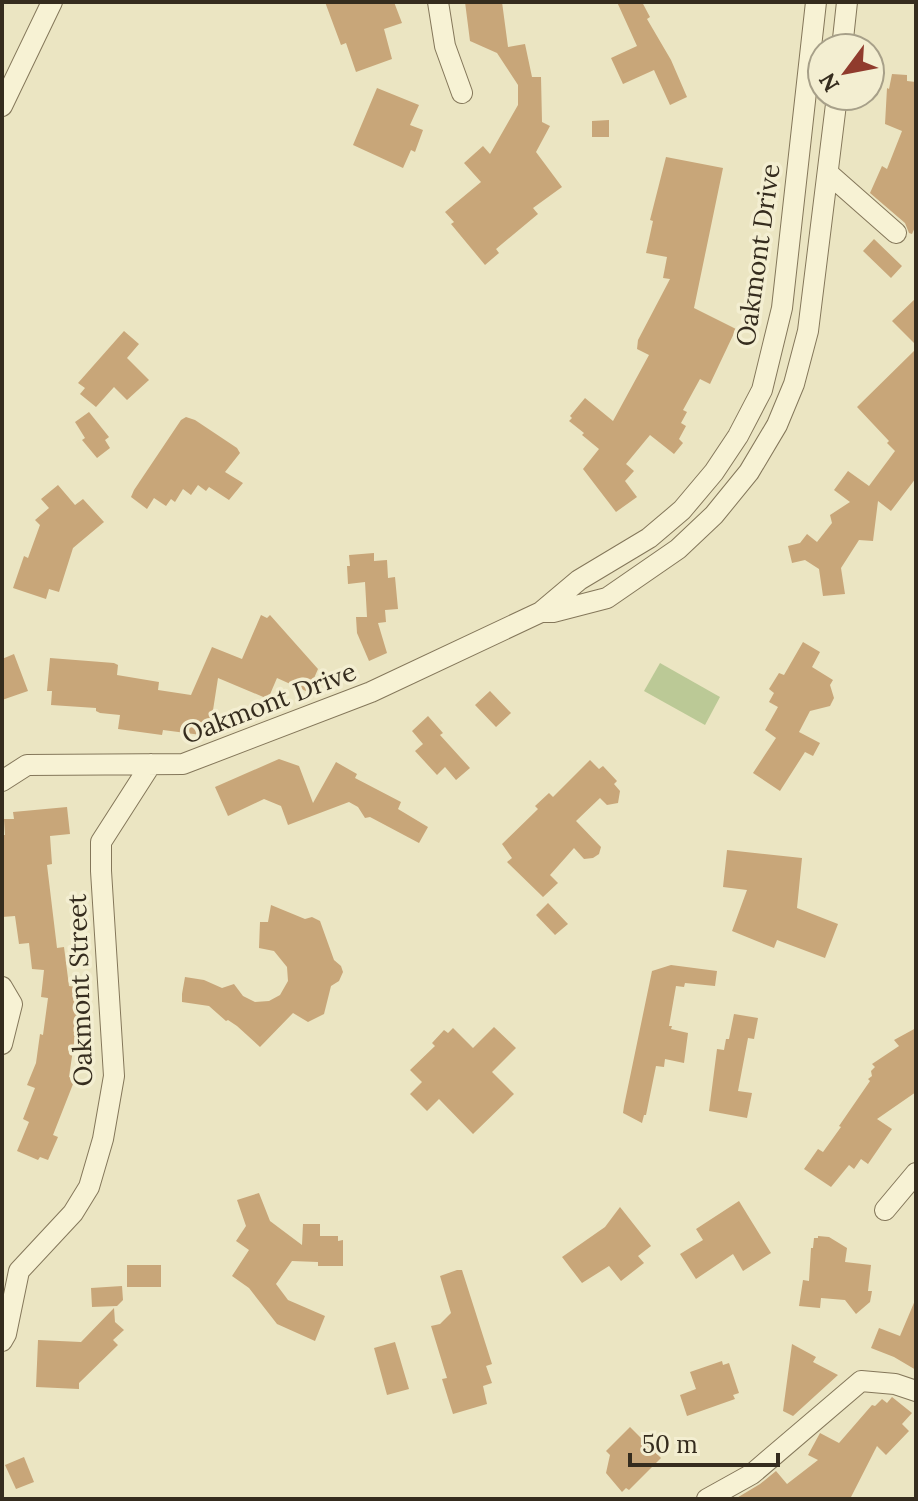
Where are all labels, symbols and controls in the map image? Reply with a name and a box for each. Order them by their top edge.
north arrow [806,32,886,112]
text: N [813,68,845,97]
street label: Oakmont Drive [728,162,787,348]
street label: Oakmont Drive [177,654,361,751]
street label: Oakmont Street [60,893,99,1087]
scale bar [630,1417,778,1467]
text: 50 m [642,1429,698,1460]

